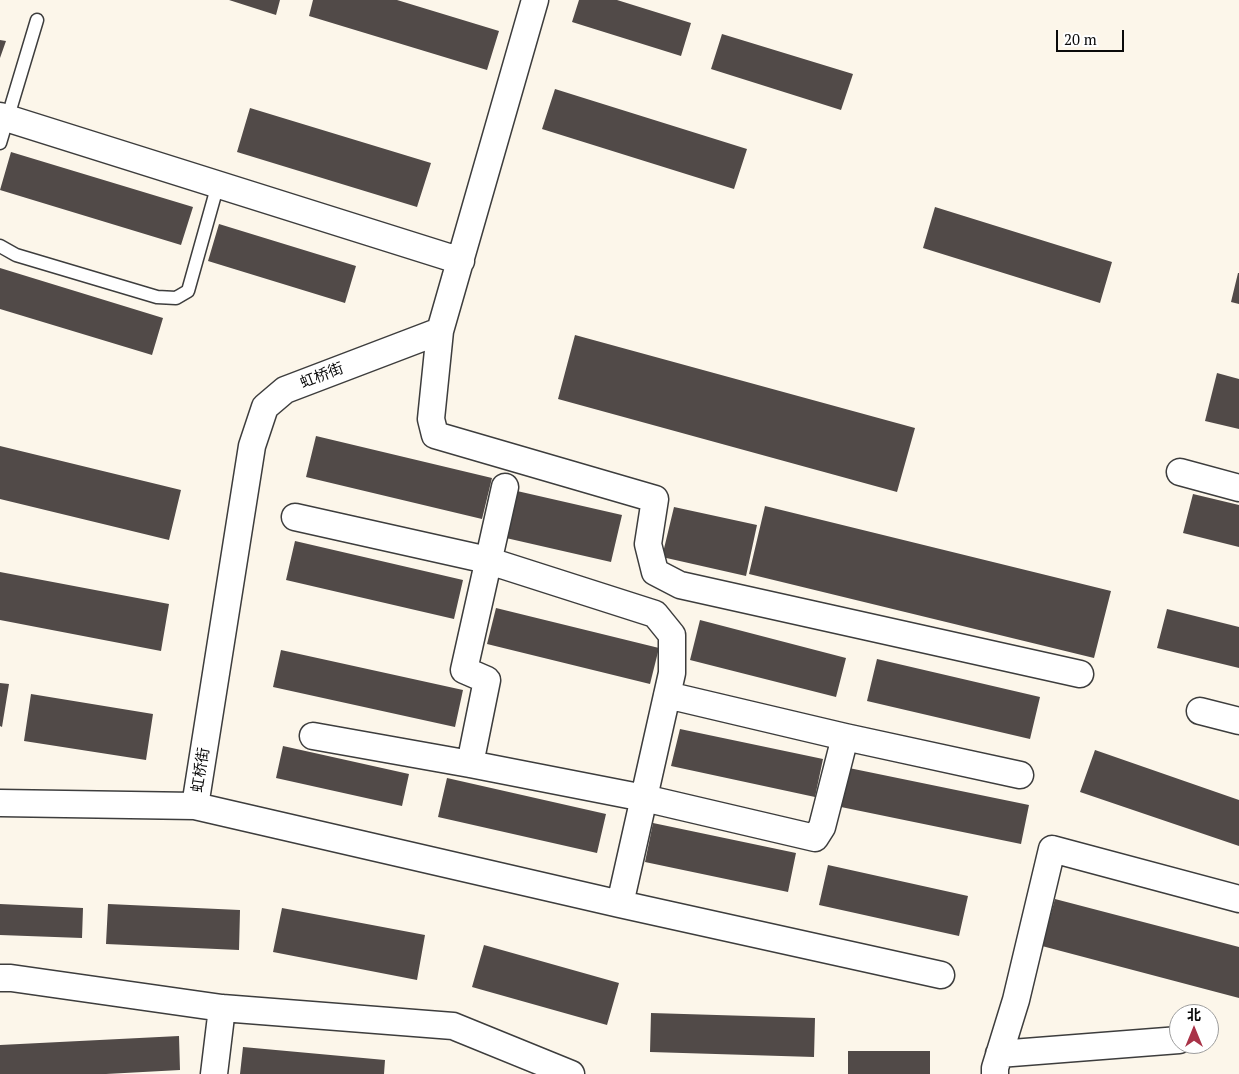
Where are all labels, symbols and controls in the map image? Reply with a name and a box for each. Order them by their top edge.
scale bar [1059,20,1126,52]
text: 20 m [1064,29,1097,49]
street label: 虹桥街 [298,360,346,392]
street label: 虹桥街 [189,746,213,794]
north arrow [1169,1004,1219,1054]
text: 北 [1187,1005,1201,1024]

